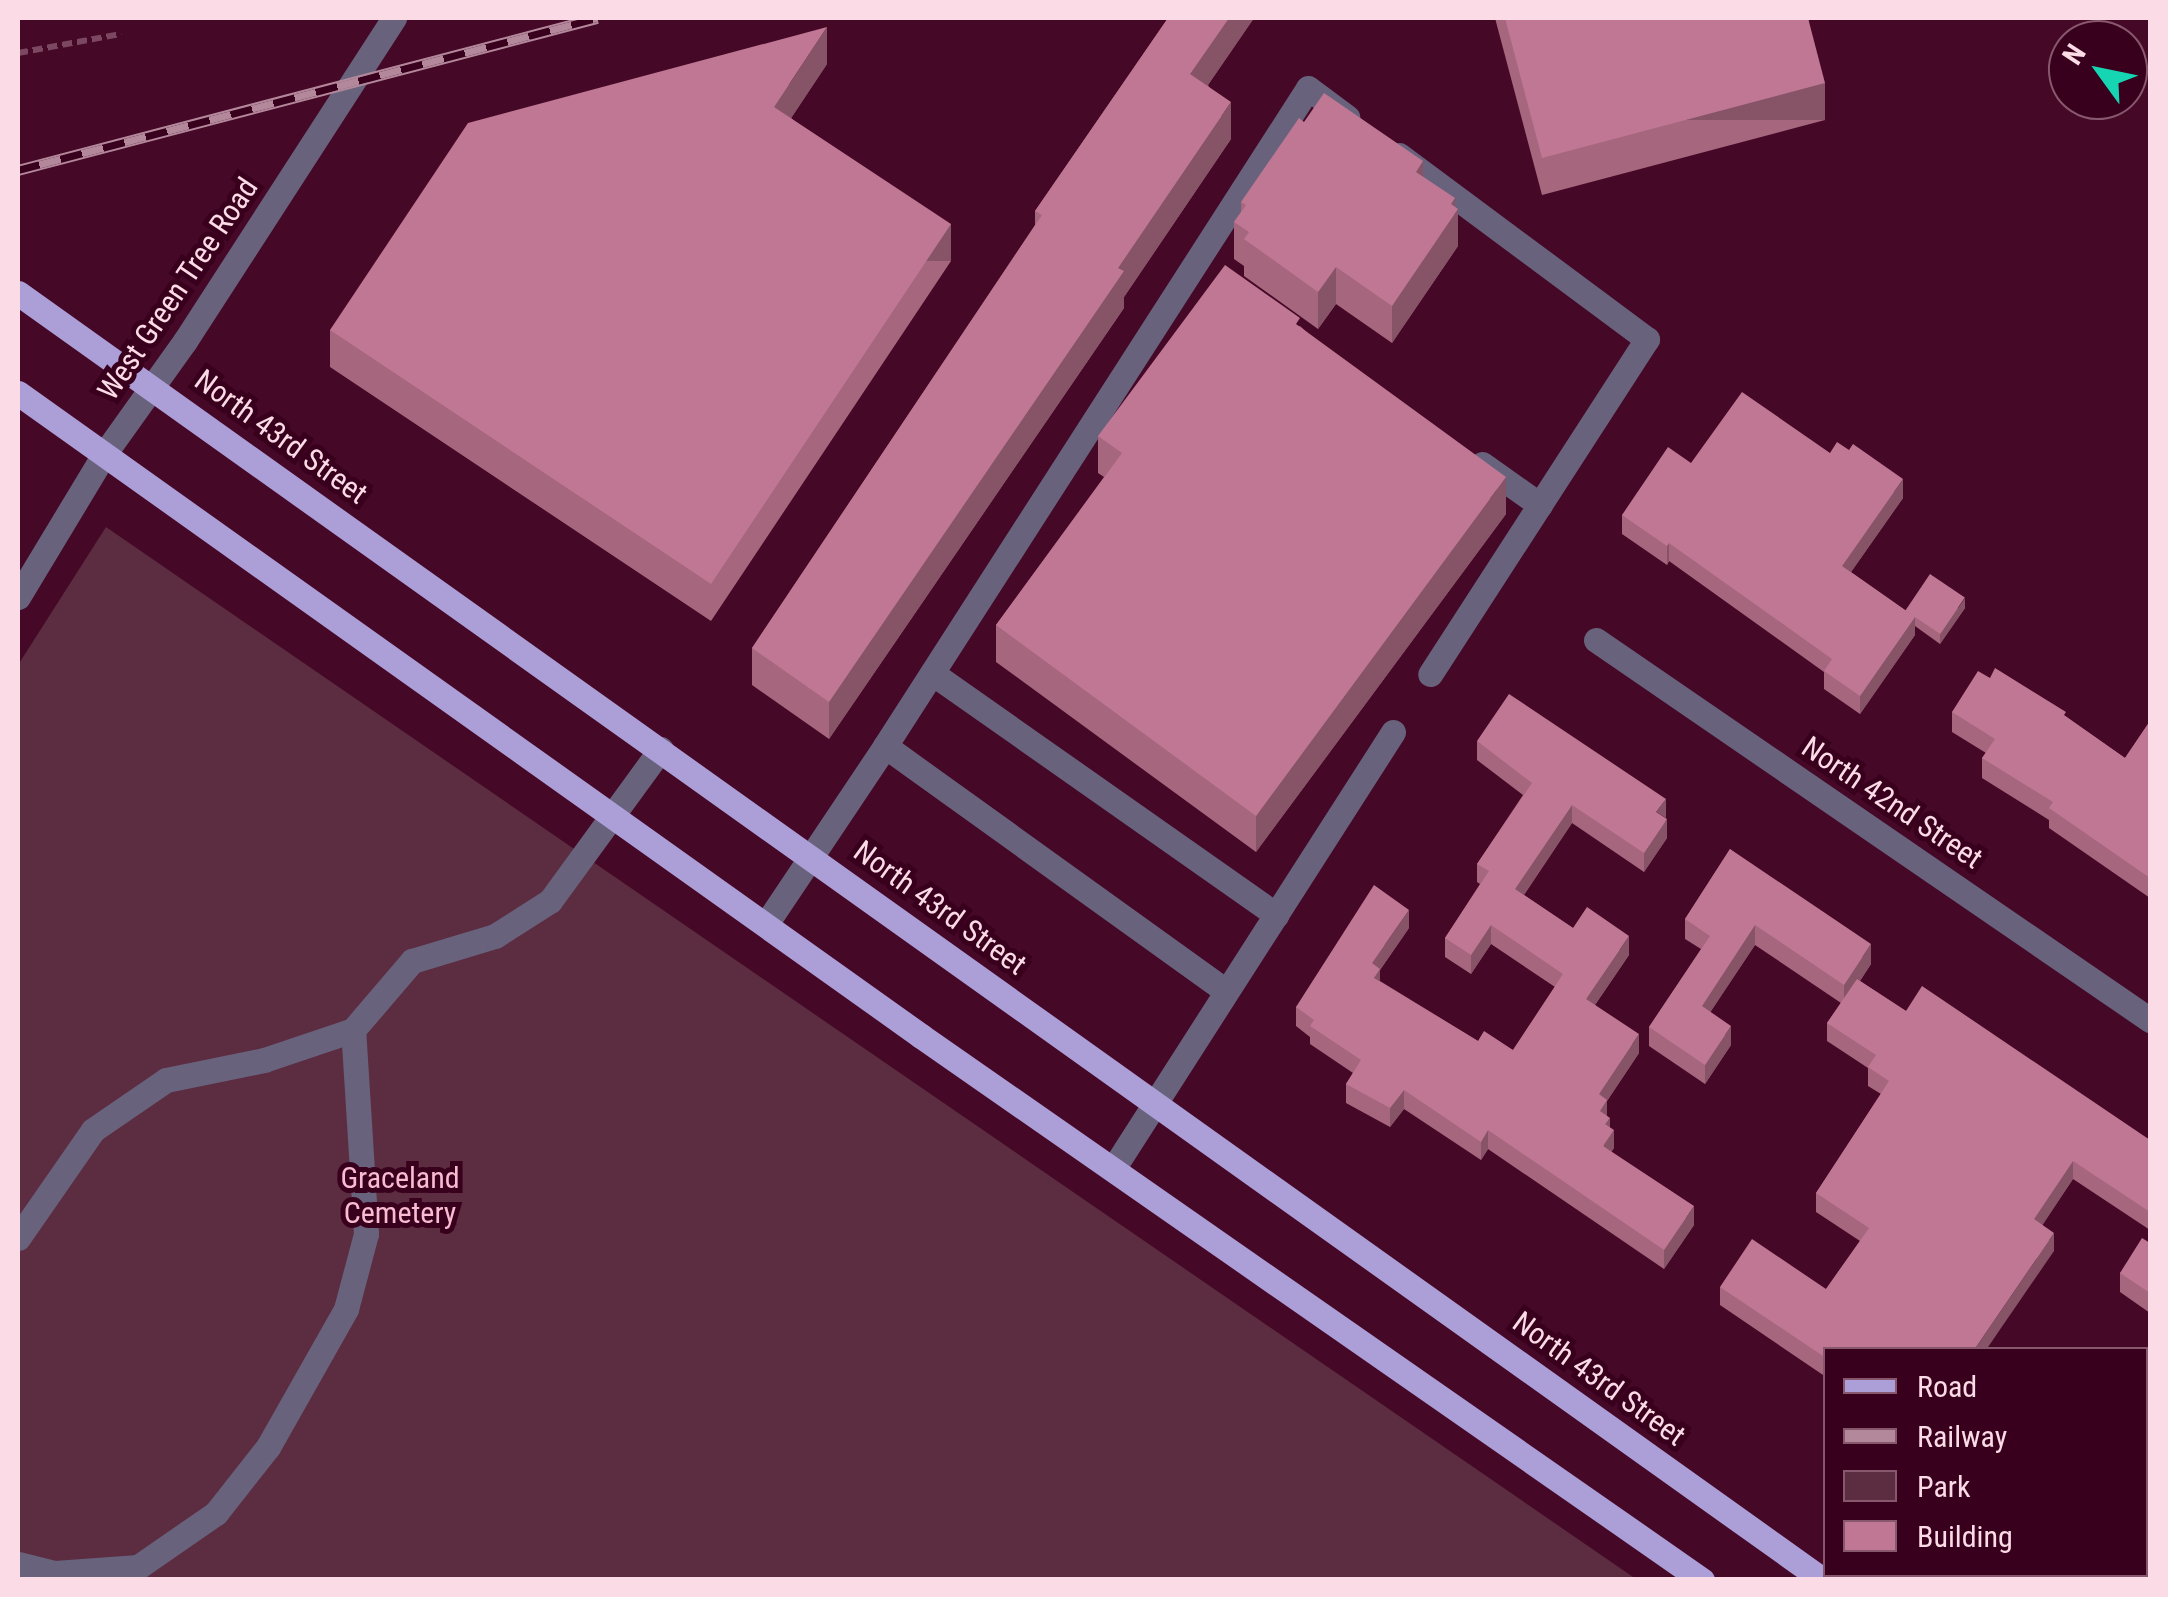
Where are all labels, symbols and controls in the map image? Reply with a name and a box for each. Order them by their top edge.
north arrow [2048,20,2148,120]
text: N [2056,38,2093,71]
street label: West Green Tree Road [90,171,266,407]
street label: North 43rd Street [188,362,374,512]
street label: North 42nd Street [1795,729,1989,877]
street label: North 43rd Street [847,833,1033,983]
park label: Graceland Cemetery [340,1160,460,1230]
street label: North 43rd Street [1506,1304,1692,1454]
legend [1823,1347,2148,1577]
text: Road [1917,1369,1977,1404]
text: Railway [1917,1419,2007,1454]
text: Park [1917,1469,1971,1504]
text: Building [1917,1519,2013,1554]

